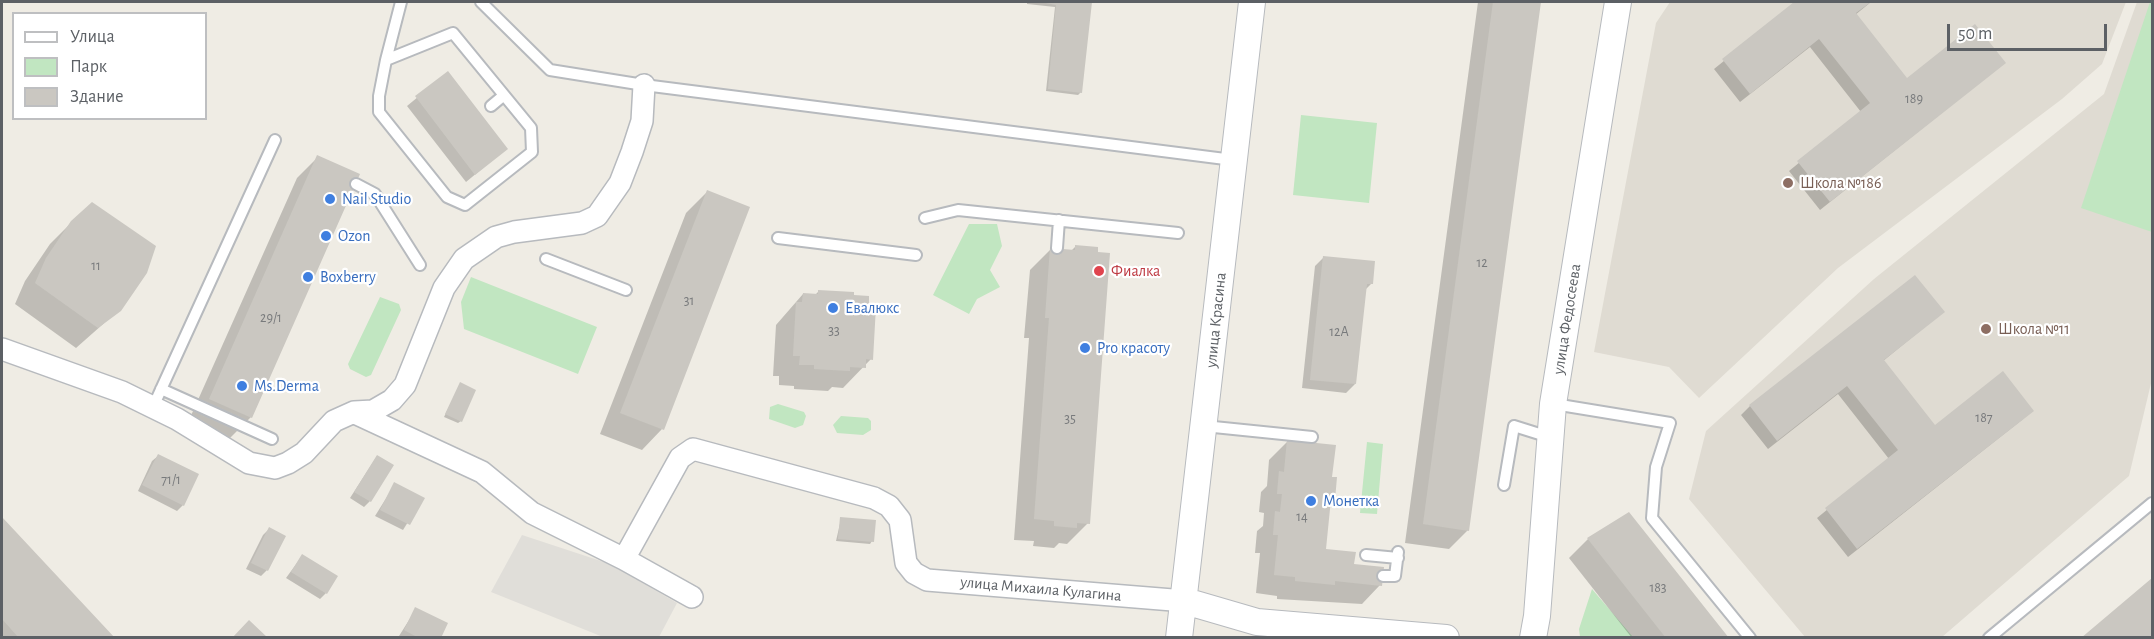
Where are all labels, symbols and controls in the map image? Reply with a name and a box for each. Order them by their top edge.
legend [12,12,207,120]
scale bar [1950,12,2110,50]
text: 50 m [1958,25,1992,43]
text: Улица [70,28,115,46]
text: Парк [70,58,107,76]
text: Здание [70,88,124,106]
house number: 189 [1905,91,1923,107]
place label: Школа №186 [1800,173,1881,193]
marker: Школа №186 [1781,176,1795,190]
place label: Nail Studio [342,189,411,209]
marker: Nail Studio [323,192,337,206]
place label: Ozon [338,226,370,246]
marker: Ozon [319,229,333,243]
house number: 12 [1476,255,1488,271]
house number: 11 [91,258,101,274]
place label: Фиалка [1111,261,1160,281]
street label: улица Федосеева [1549,262,1585,376]
marker: Фиалка [1092,264,1106,278]
place label: Boxberry [320,267,376,287]
marker: Boxberry [301,270,315,284]
street label: улица Красина [1201,271,1231,369]
house number: 31 [684,293,694,309]
place label: Евалюкс [845,298,899,318]
marker: Евалюкс [826,301,840,315]
house number: 29/1 [260,310,282,326]
place label: Школа №11 [1998,319,2070,339]
marker: Школа №11 [1979,322,1993,336]
house number: 33 [828,323,840,339]
house number: 12А [1329,324,1349,340]
place label: Pro красоту [1097,338,1170,358]
marker: Pro красоту [1078,341,1092,355]
place label: Ms.Derma [254,376,319,396]
marker: Ms.Derma [235,379,249,393]
house number: 187 [1975,410,1993,426]
house number: 35 [1064,411,1076,427]
house number: 71/1 [161,472,181,488]
place label: Монетка [1323,491,1379,511]
marker: Монетка [1304,494,1318,508]
house number: 14 [1296,509,1308,525]
street label: улица Михаила Кулагина [960,572,1122,606]
house number: 183 [1649,580,1667,596]

